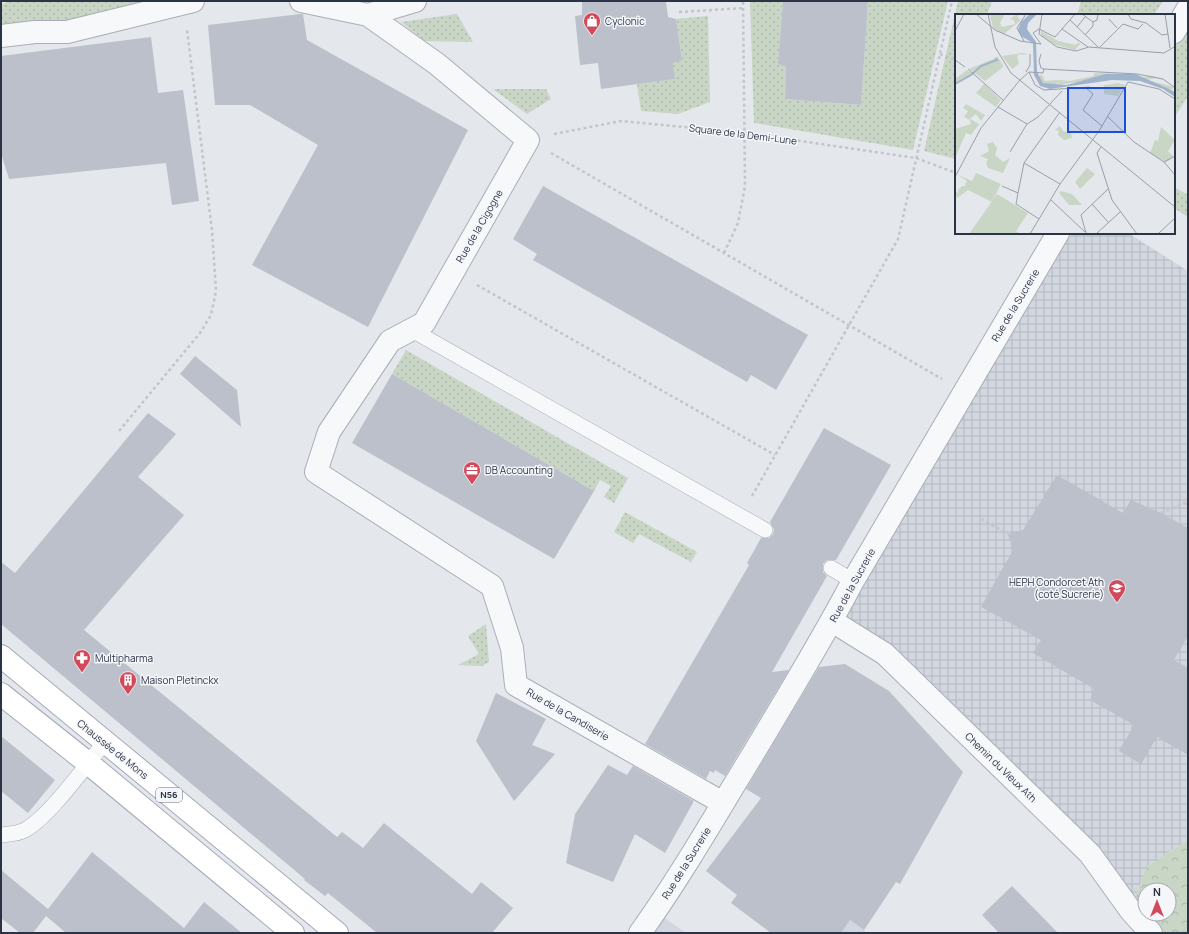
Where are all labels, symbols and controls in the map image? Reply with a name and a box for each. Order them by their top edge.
shop icon: Cyclonic [582,11,602,36]
place label: Cyclonic [605,14,645,28]
inset map [955,14,1175,234]
street label: Square de la Demi-Lune [688,120,798,148]
street label: Rue de la Cigogne [452,187,506,265]
street label: Rue de la Sucrerie [988,266,1042,344]
office icon: DB Accounting [462,460,482,485]
place label: DB Accounting [485,463,553,477]
street label: Rue de la Sucrerie [826,545,878,624]
place label: HEPH Condorcet Ath (coté Sucrerie) [1009,575,1104,601]
school or university icon: HEPH Condorcet Ath (coté Sucrerie) [1107,578,1127,603]
pharmacy icon: Multipharma [72,648,92,673]
place label: Multipharma [95,651,153,665]
building icon: Maison Pletinckx [118,670,138,695]
place label: Maison Pletinckx [141,673,219,687]
street label: Rue de la Candiserie [524,685,612,744]
street label: Chaussée de Mons [74,716,152,782]
street label: Chemin du Vieux Ath [962,729,1040,805]
road number: N56 [156,788,182,802]
street label: Rue de la Sucrerie [658,824,714,902]
north arrow [1137,882,1177,922]
text: N [1153,884,1161,899]

